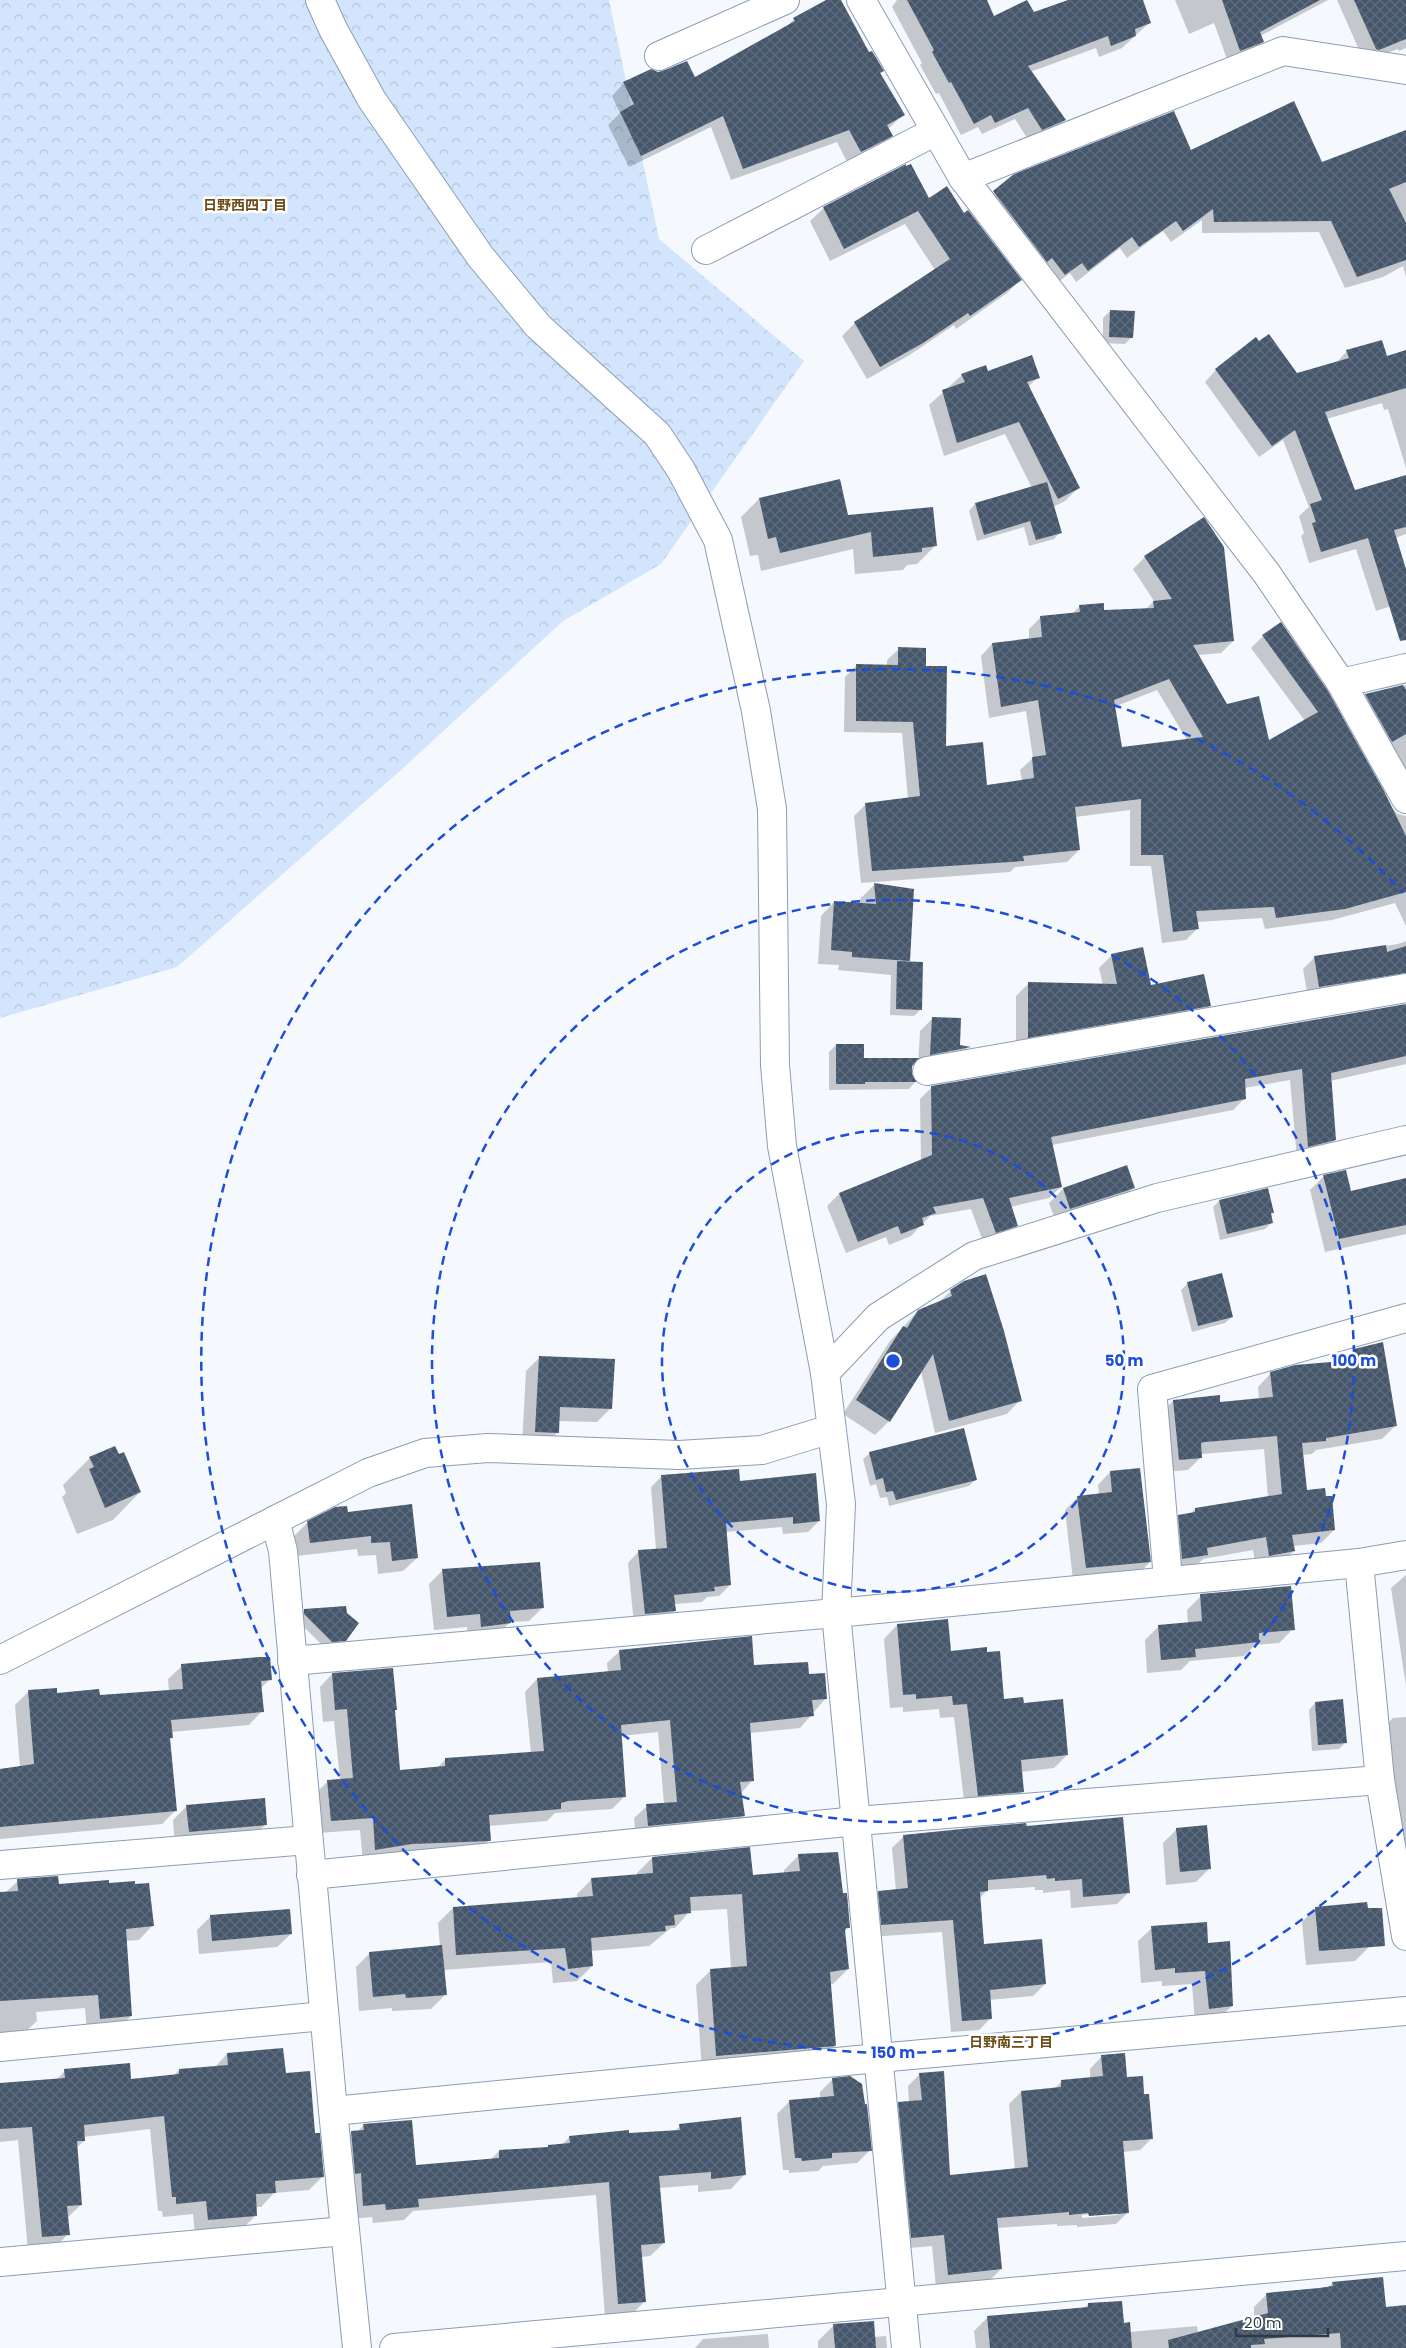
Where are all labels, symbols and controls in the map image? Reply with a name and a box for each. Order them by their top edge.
district label: 日野西四丁目 [203,195,287,215]
text: 50 m [1105,1350,1143,1371]
text: 100 m [1332,1350,1376,1371]
centre of rings [884,1352,902,1370]
district label: 日野南三丁目 [969,2032,1053,2052]
text: 150 m [871,2042,915,2063]
scale bar [1236,2306,1328,2338]
text: 20 m [1244,2312,1282,2333]

